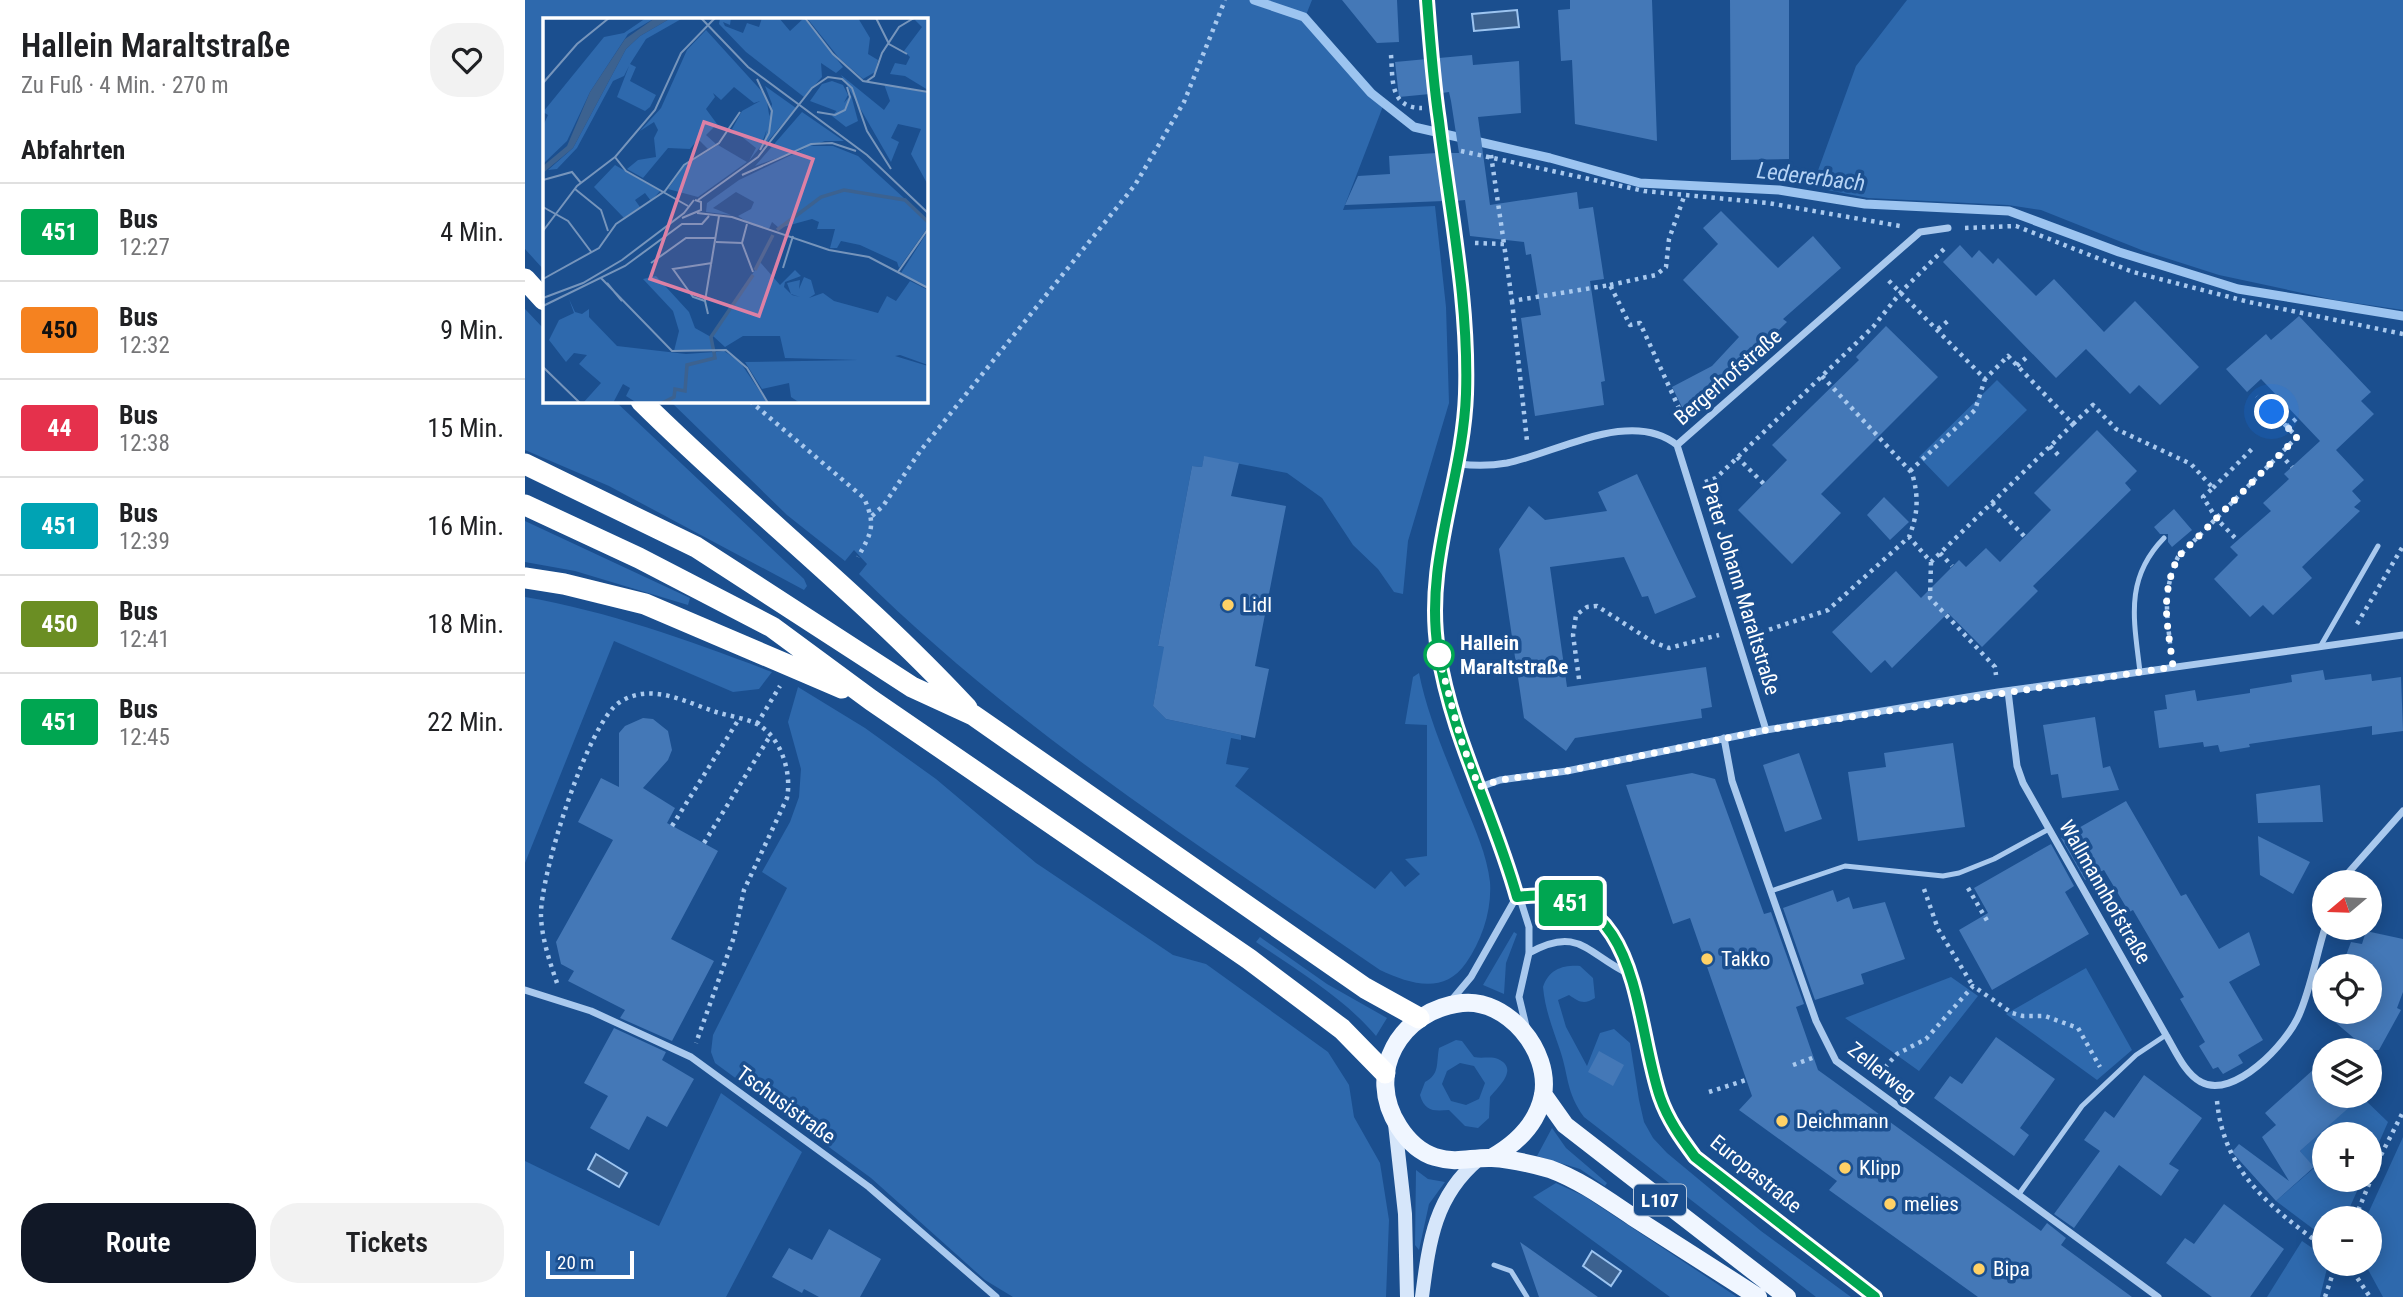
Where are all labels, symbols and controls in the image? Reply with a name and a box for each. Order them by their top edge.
inset map [543,18,927,402]
button: heart [430,23,504,97]
text: Hallein Maraltstraße [21,26,290,65]
text: Zu Fuß · 4 Min. · 270 m [21,72,229,99]
text: Abfahrten [21,135,125,165]
water label: Ledererbach [1755,157,1867,197]
text: Bus [119,204,158,234]
text: 4 Min. [440,217,504,247]
text: 451 [41,218,78,246]
text: 12:27 [119,234,170,261]
text: Bus [119,302,158,332]
text: 9 Min. [440,315,504,345]
text: 450 [41,316,78,344]
street label: Bergerhofstraße [1670,324,1787,430]
text: 12:32 [119,332,170,359]
your location [2254,394,2289,429]
text: Bus [119,400,158,430]
text: 15 Min. [427,413,504,443]
text: 44 [47,414,72,442]
text: 12:38 [119,430,170,457]
street label: Pater Johann Maraltstraße [1697,480,1785,698]
text: Bus [119,498,158,528]
text: 16 Min. [427,511,504,541]
text: 451 [41,512,78,540]
text: 12:39 [119,528,170,555]
place label: Lidl [1242,593,1272,617]
text: Bus [119,596,158,626]
marker: Lidl [1220,597,1236,613]
text: 18 Min. [427,609,504,639]
text: 450 [41,610,78,638]
text: 12:41 [119,626,170,653]
place label: Hallein Maraltstraße [1460,631,1568,679]
marker: Hallein Maraltstraße [1424,640,1454,670]
text: Bus [119,694,158,724]
text: 22 Min. [427,707,504,737]
text: 451 [41,708,78,736]
text: 12:45 [119,724,170,751]
street label: Wallmannhofstraße [2054,816,2156,968]
north arrow [2312,870,2382,940]
map controls [2312,870,2382,1276]
line badge: 451 [1531,880,1611,926]
text: 451 [1553,889,1589,917]
place label: Takko [1721,947,1770,971]
marker: Takko [1699,951,1715,967]
button: locate [2312,954,2382,1024]
street label: Zellerweg [1843,1037,1921,1107]
button: layers [2312,1038,2382,1108]
street label: Tschusistraße [732,1061,840,1149]
place label: Deichmann [1796,1109,1889,1133]
marker: Deichmann [1774,1113,1790,1129]
button: + [2312,1122,2382,1192]
street label: Europastraße [1706,1130,1806,1218]
place label: Klipp [1859,1156,1901,1180]
marker: Klipp [1837,1160,1853,1176]
road number: L107 [1634,1184,1686,1216]
place label: melies [1904,1192,1959,1216]
marker: melies [1882,1196,1898,1212]
button: Route [21,1203,256,1283]
button: Tickets [270,1203,504,1283]
button: − [2312,1206,2382,1276]
scale bar [546,1248,633,1280]
text: 20 m [557,1251,594,1274]
place label: Bipa [1993,1257,2030,1281]
marker: Bipa [1971,1261,1987,1277]

